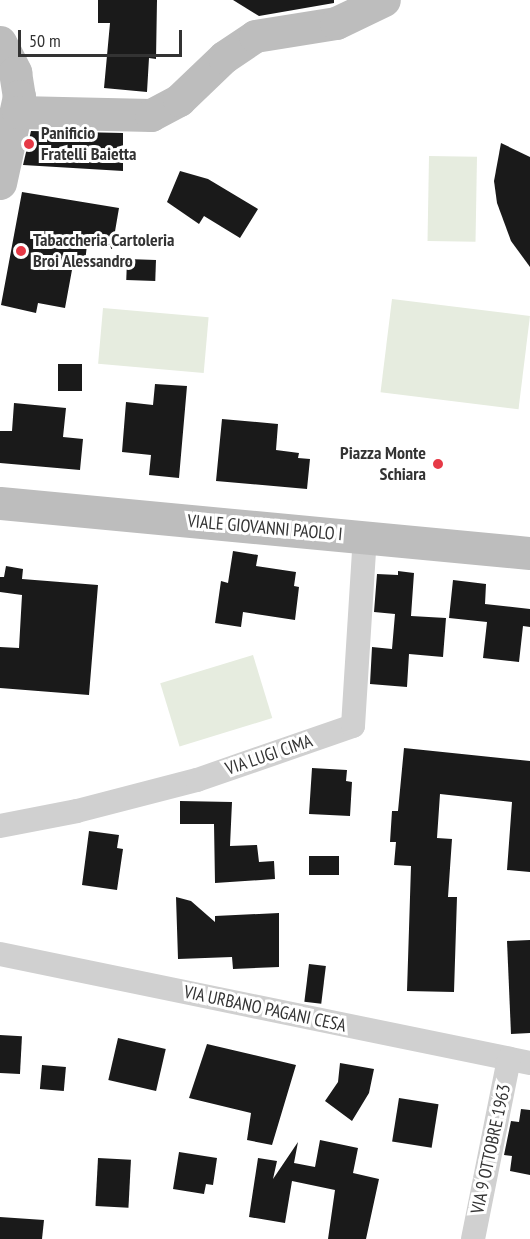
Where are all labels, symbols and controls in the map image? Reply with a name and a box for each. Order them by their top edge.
scale bar [21,18,184,56]
text: 50 m [29,29,61,52]
place label: Panificio Fratelli Baietta [41,123,136,166]
marker: Panificio Fratelli Baietta [22,137,36,151]
place label: Tabaccheria Cartoleria Broi Alessandro [33,230,175,272]
marker: Tabaccheria Cartoleria Broi Alessandro [14,244,28,258]
place label: Piazza Monte Schiara [340,443,426,486]
marker: Piazza Monte Schiara [431,457,445,471]
street label: VIALE GIOVANNI PAOLO I [187,510,343,546]
street label: VIA LUGI CIMA [222,730,316,780]
street label: VIA URBANO PAGANI CESA [182,981,348,1037]
street label: VIA 9 OTTOBRE 1963 [467,1082,515,1216]

